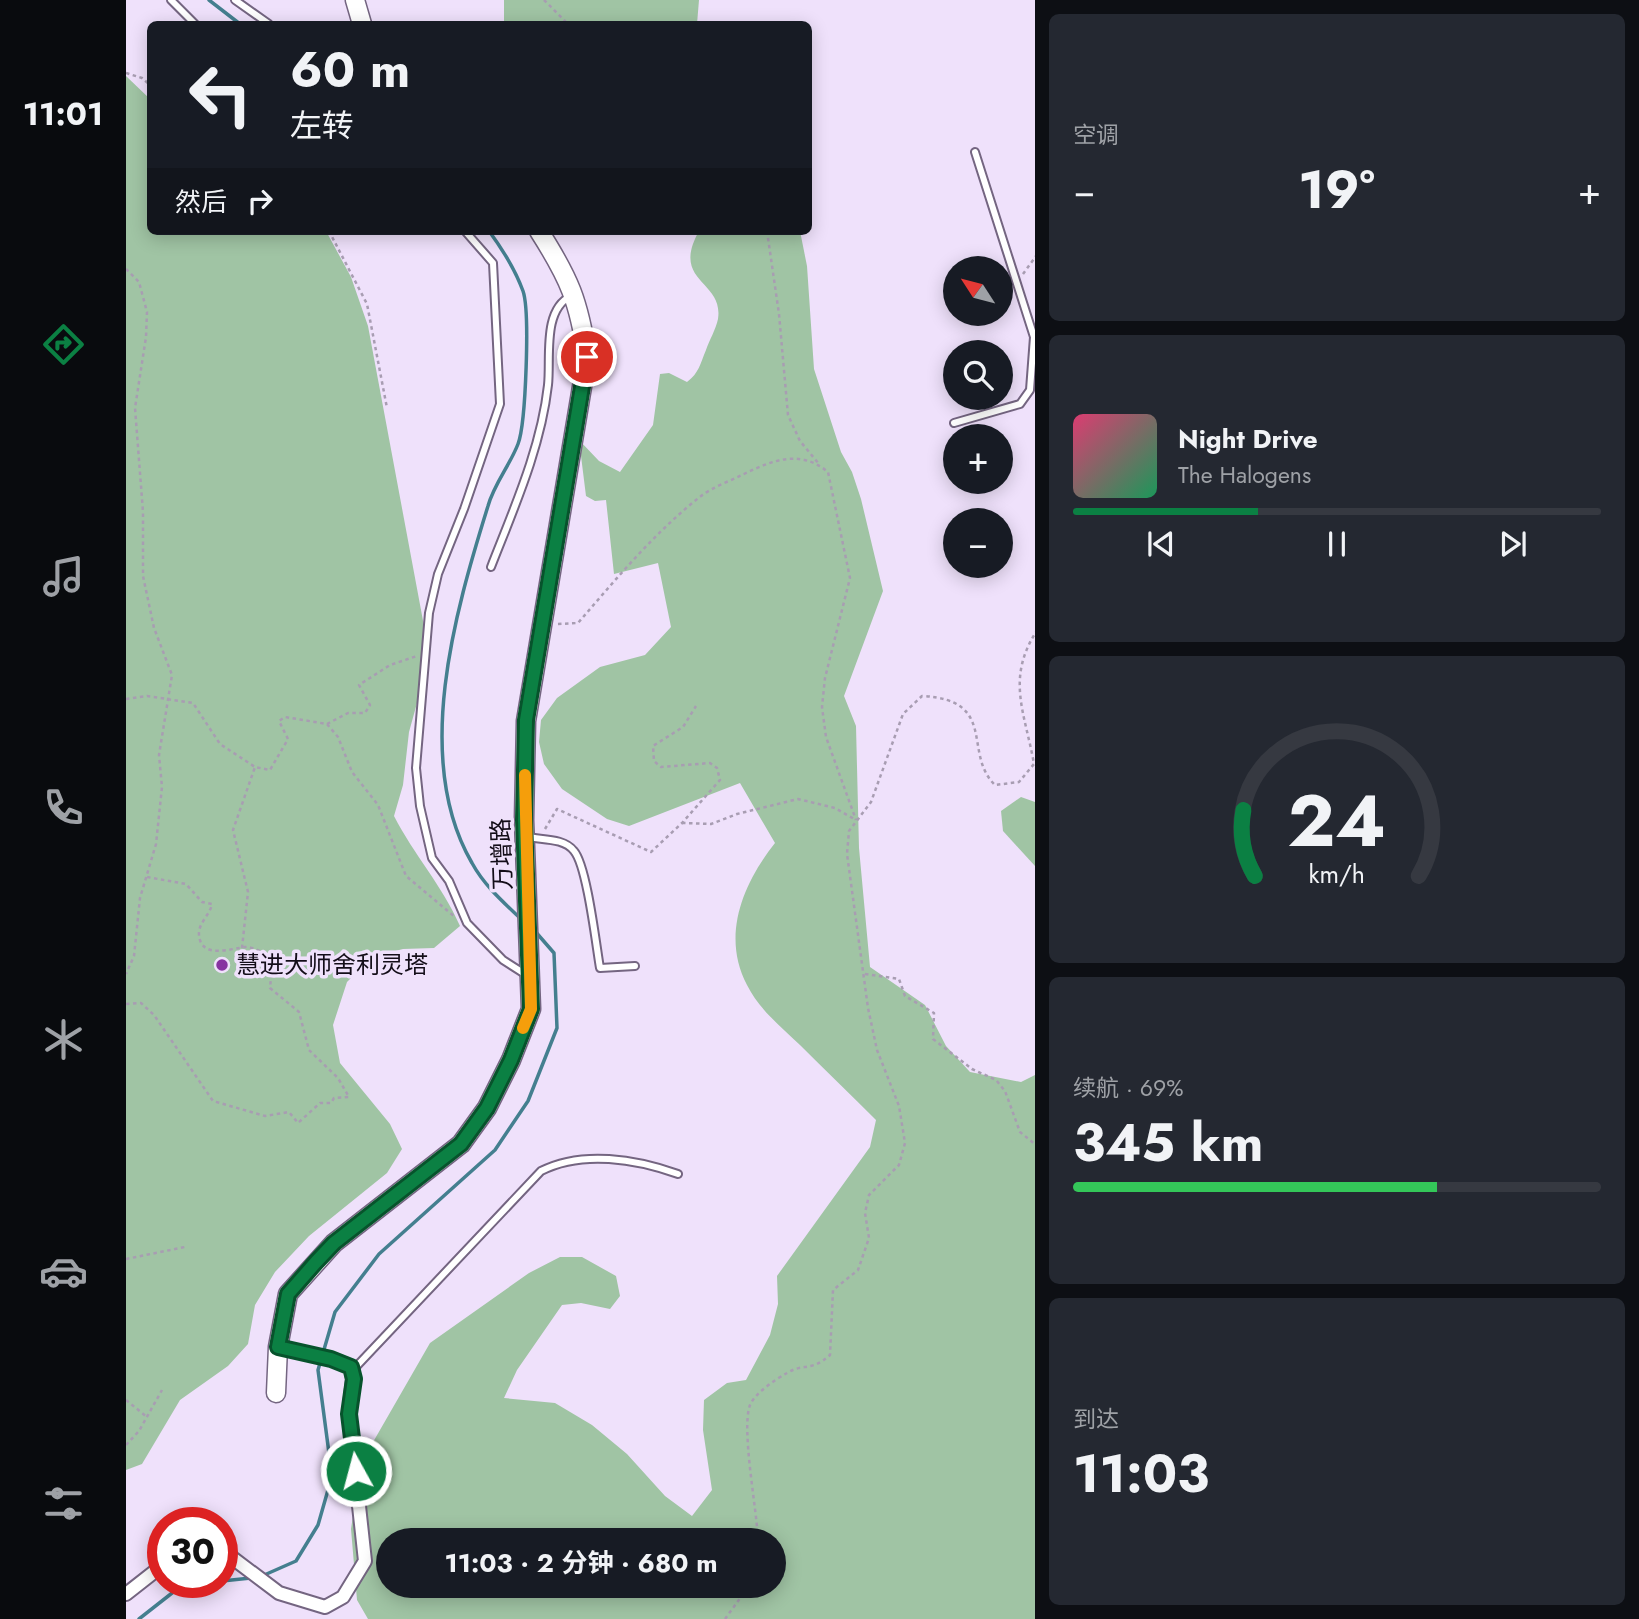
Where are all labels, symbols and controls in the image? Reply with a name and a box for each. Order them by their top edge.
text: 60 m [290,35,410,105]
icon: left [175,49,266,140]
text: 11:01 [23,91,103,137]
text: 左转 [290,103,354,149]
text: 空调 [1073,118,1119,152]
text: 19° [1298,152,1375,228]
text: − [1073,163,1095,218]
text: + [1578,163,1601,218]
icon: right [241,182,279,220]
text: 然后 [175,183,227,221]
north arrow [943,256,1013,326]
map controls [943,256,1013,578]
icon: directions [39,320,88,369]
pin [557,327,617,387]
icon: arrive [568,338,606,376]
button: search [943,340,1013,410]
text: Night Drive [1178,420,1318,458]
button: + [943,424,1013,494]
text: The Halogens [1178,458,1311,492]
button: − [943,508,1013,578]
icon: previous [1142,525,1180,563]
icon: pause [1318,525,1356,563]
icon: next [1494,525,1532,563]
icon: music [39,552,88,601]
text: 24 [1288,768,1386,873]
icon: phone [39,783,88,832]
street label: 万增路 [483,817,520,891]
text: km/h [1309,855,1365,891]
place label: 慧进大师舍利灵塔 [236,947,428,982]
marker: 慧进大师舍利灵塔 [214,957,230,973]
icon: climate [39,1015,88,1064]
text: 续航 · 69% [1073,1071,1183,1105]
text: 345 km [1073,1105,1263,1181]
icon: car [39,1247,88,1296]
text: 到达 [1073,1402,1119,1436]
position arrow [319,1434,393,1508]
text: 11:03 [1073,1436,1209,1512]
icon: filters [39,1479,88,1528]
speed limit sign: 30 [147,1507,238,1598]
text: 11:03 · 2 分钟 · 680 m [444,1544,718,1582]

